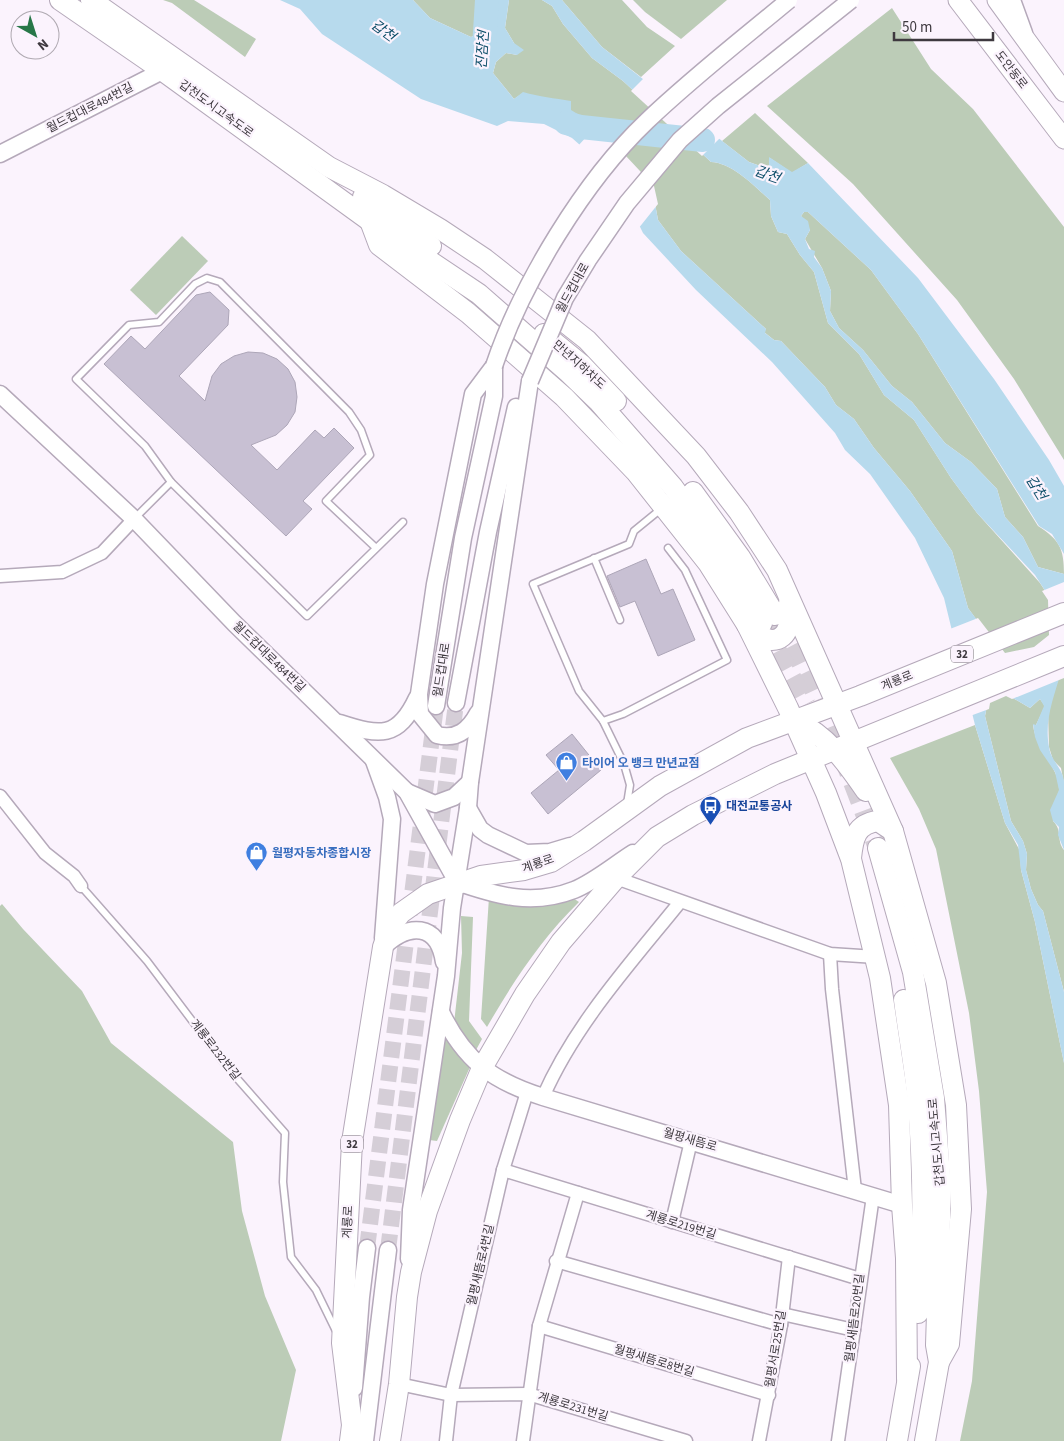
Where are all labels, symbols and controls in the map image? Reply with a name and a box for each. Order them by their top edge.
north arrow [10,10,60,60]
scale bar [894,10,993,42]
water label: 갑천 [367,15,400,47]
text: 50 m [902,17,932,38]
water label: 진잠천 [472,29,494,70]
text: N [33,34,52,55]
street label: 도안동로 [991,47,1031,93]
street label: 갑천도시고속도로 [175,76,257,142]
street label: 월드컵대로484번길 [44,79,136,137]
water label: 갑천 [751,161,784,189]
street label: 월드컵대로 [552,260,594,316]
street label: 만년지하차도 [549,337,609,393]
water label: 갑천 [1021,472,1052,505]
street label: 월드컵대로484번길 [229,618,309,696]
street label: 월드컵대로 [429,641,455,699]
road number: 32 [951,646,973,662]
street label: 계룡로 [878,667,916,695]
shop icon: 타이어 오 뱅크 만년교점 [554,751,578,782]
place label: 타이어 오 뱅크 만년교점 [582,755,700,772]
bus stop icon: 대전교통공사 [698,794,722,825]
place label: 대전교통공사 [726,798,792,815]
shop icon: 월평자동차종합시장 [244,841,268,872]
place label: 월평자동차종합시장 [272,845,371,862]
street label: 계룡로 [520,851,556,877]
street label: 계룡로232번길 [186,1016,244,1084]
street label: 갑천도시고속도로 [925,1097,949,1187]
street label: 월평새뜸로 [661,1124,719,1156]
road number: 32 [341,1136,363,1152]
street label: 계룡로 [339,1205,357,1239]
street label: 계룡로219번길 [644,1206,718,1244]
street label: 월평새뜸로4번길 [463,1223,499,1307]
street label: 월평새뜸로20번길 [841,1273,869,1363]
street label: 월평서로25번길 [761,1309,791,1389]
street label: 월평새뜸로8번길 [612,1341,696,1381]
street label: 계룡로231번길 [536,1388,610,1426]

